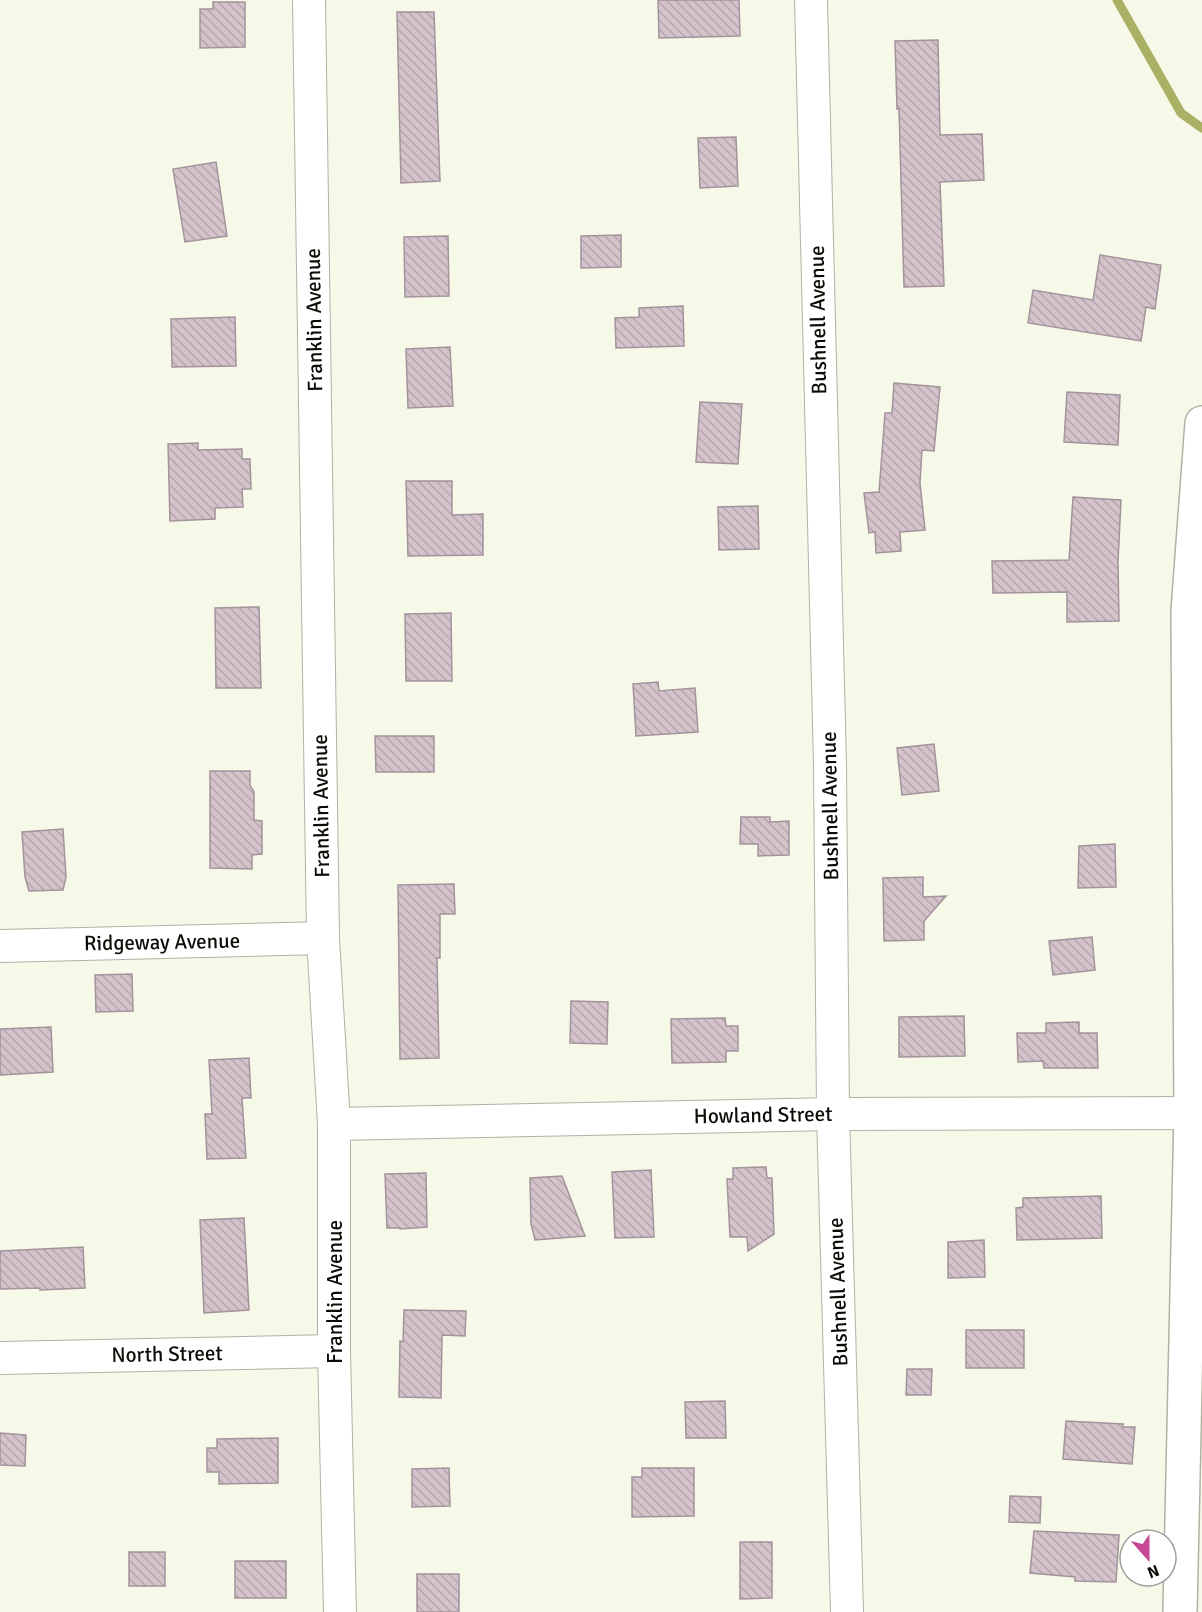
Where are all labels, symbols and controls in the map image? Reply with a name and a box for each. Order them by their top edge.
street label: Bushnell Avenue [804,245,832,395]
street label: Franklin Avenue [300,248,328,392]
street label: Bushnell Avenue [816,731,844,881]
street label: Franklin Avenue [307,734,335,878]
street label: Ridgeway Avenue [84,928,240,956]
street label: Howland Street [693,1101,833,1129]
street label: Bushnell Avenue [822,1217,854,1367]
street label: Franklin Avenue [322,1220,348,1364]
street label: North Street [111,1340,223,1368]
north arrow [1118,1528,1178,1588]
text: N [1144,1560,1162,1582]

